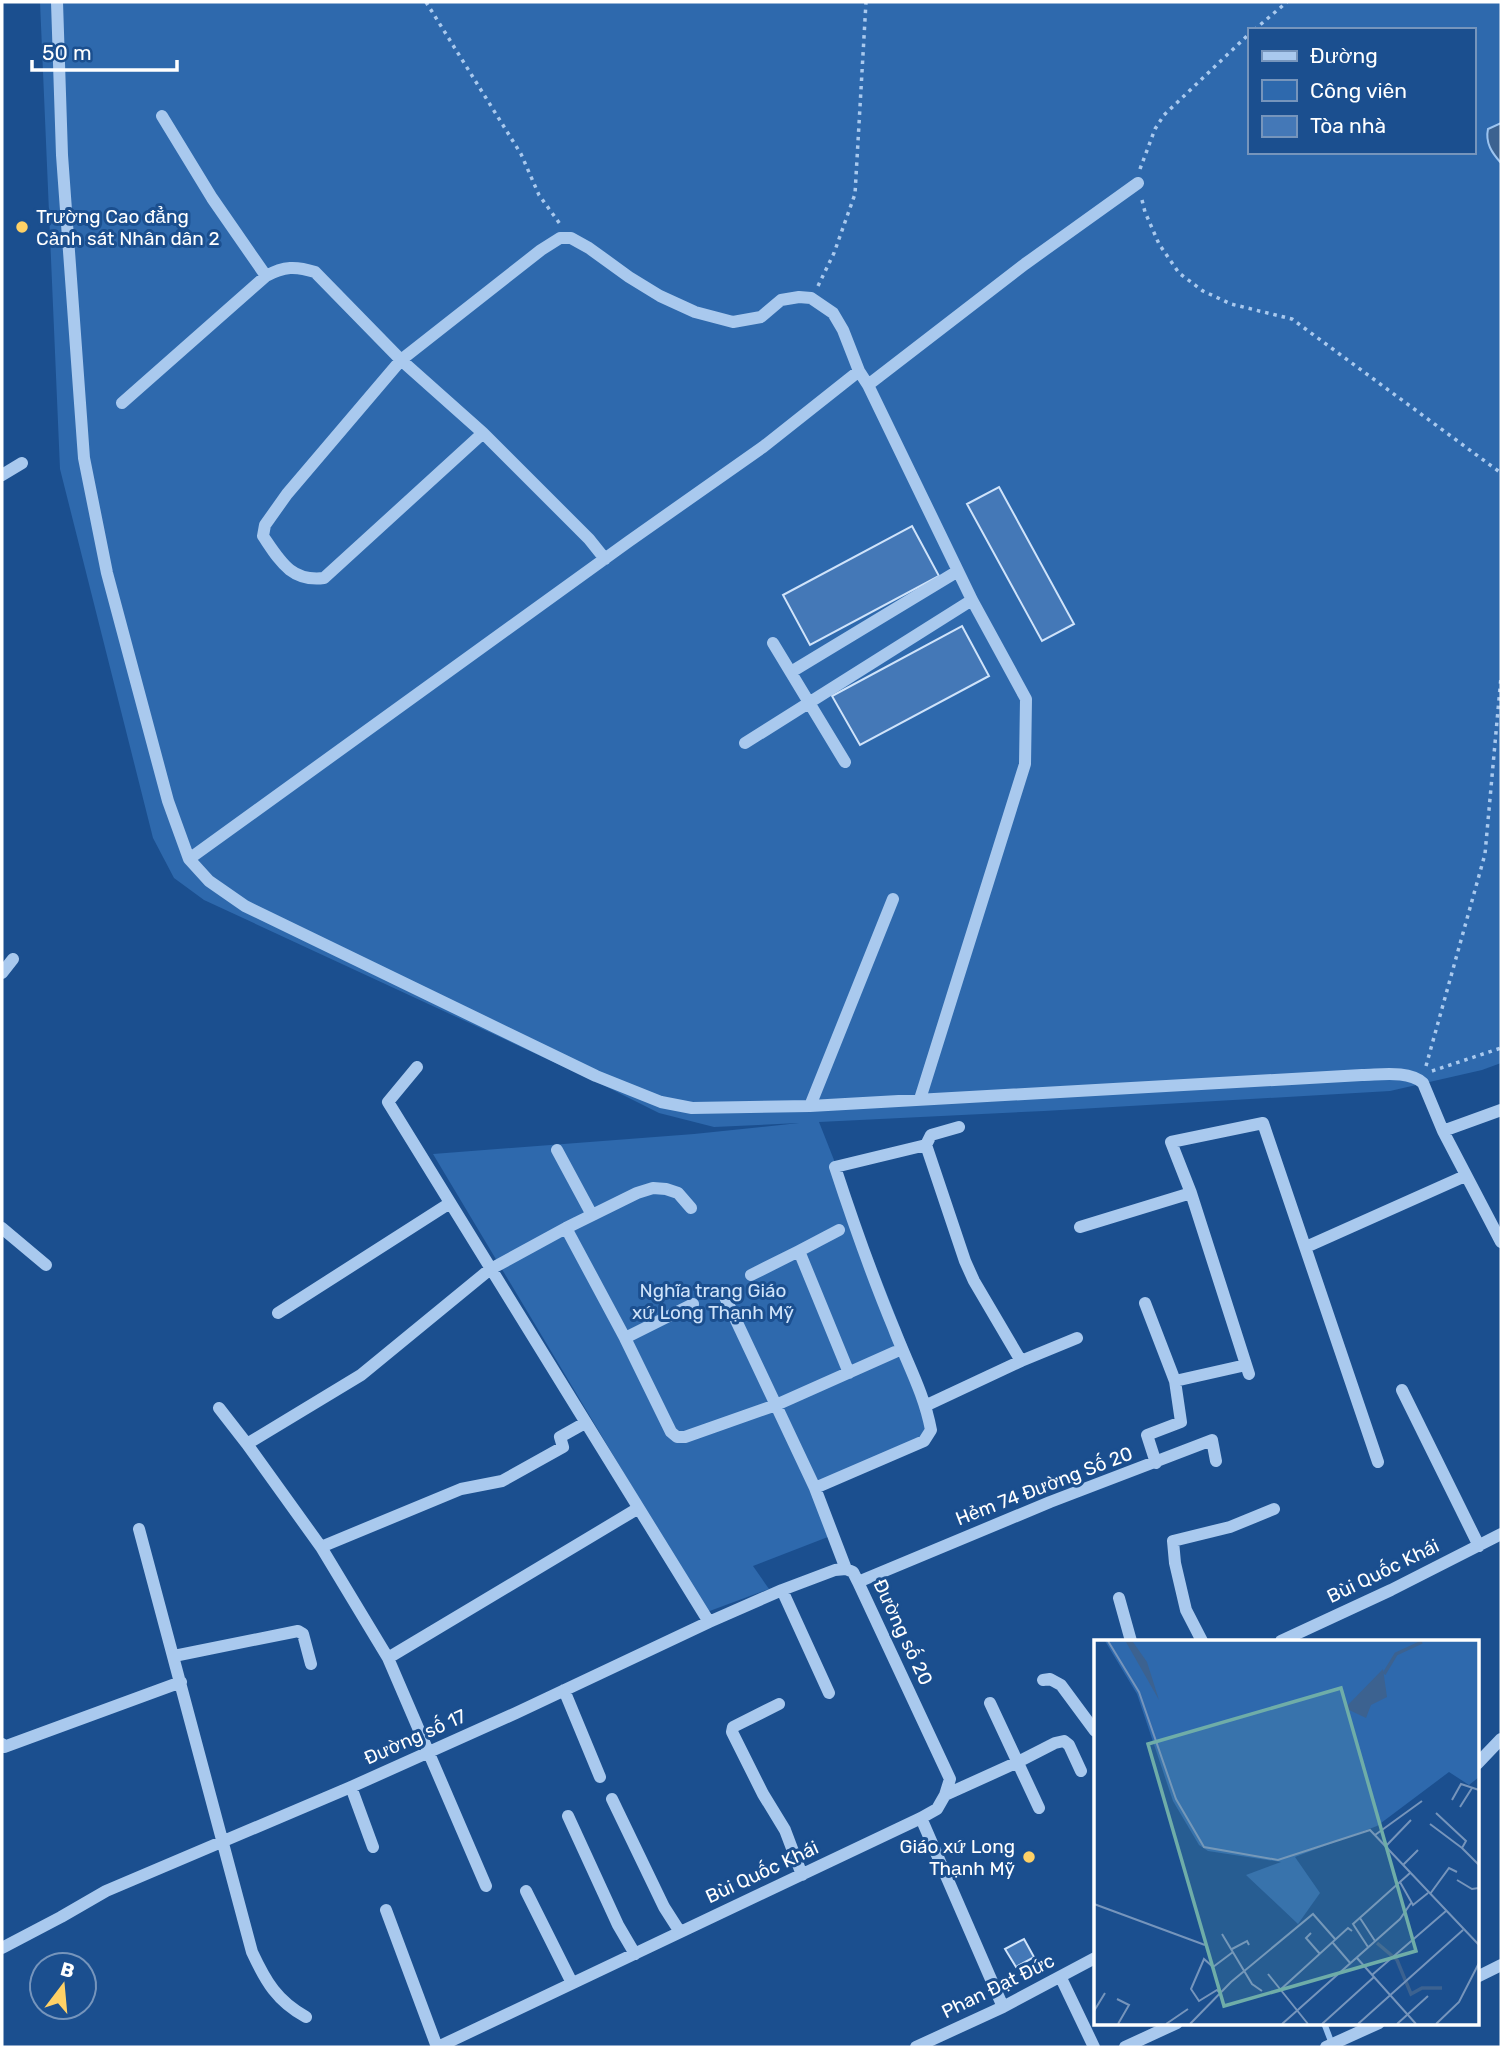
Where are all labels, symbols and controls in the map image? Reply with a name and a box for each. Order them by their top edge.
scale bar [32,28,177,72]
legend [1248,28,1475,154]
text: 50 m [42,40,92,65]
text: Đường [1310,43,1378,68]
text: Công viên [1310,78,1407,103]
text: Tòa nhà [1310,113,1386,138]
place label: Trường Cao đẳng Cảnh sát Nhân dân 2 [36,205,220,250]
marker: Trường Cao đẳng Cảnh sát Nhân dân 2 [14,219,30,235]
park label: Nghĩa trang Giáo xứ Long Thạnh Mỹ [632,1279,794,1324]
street label: Hẻm 74 Đường Số 20 [952,1442,1136,1530]
street label: Bùi Quốc Khái [1323,1534,1443,1608]
street label: Đường số 20 [868,1575,938,1689]
inset map [1094,1640,1478,2024]
street label: Đường số 17 [360,1704,470,1770]
place label: Giáo xứ Long Thạnh Mỹ [900,1835,1015,1880]
street label: Bùi Quốc Khái [702,1836,822,1908]
marker: Giáo xứ Long Thạnh Mỹ [1021,1849,1037,1865]
street label: Phan Đạt Đức [938,1949,1058,2023]
north arrow [28,1951,98,2021]
text: B [58,1957,77,1983]

